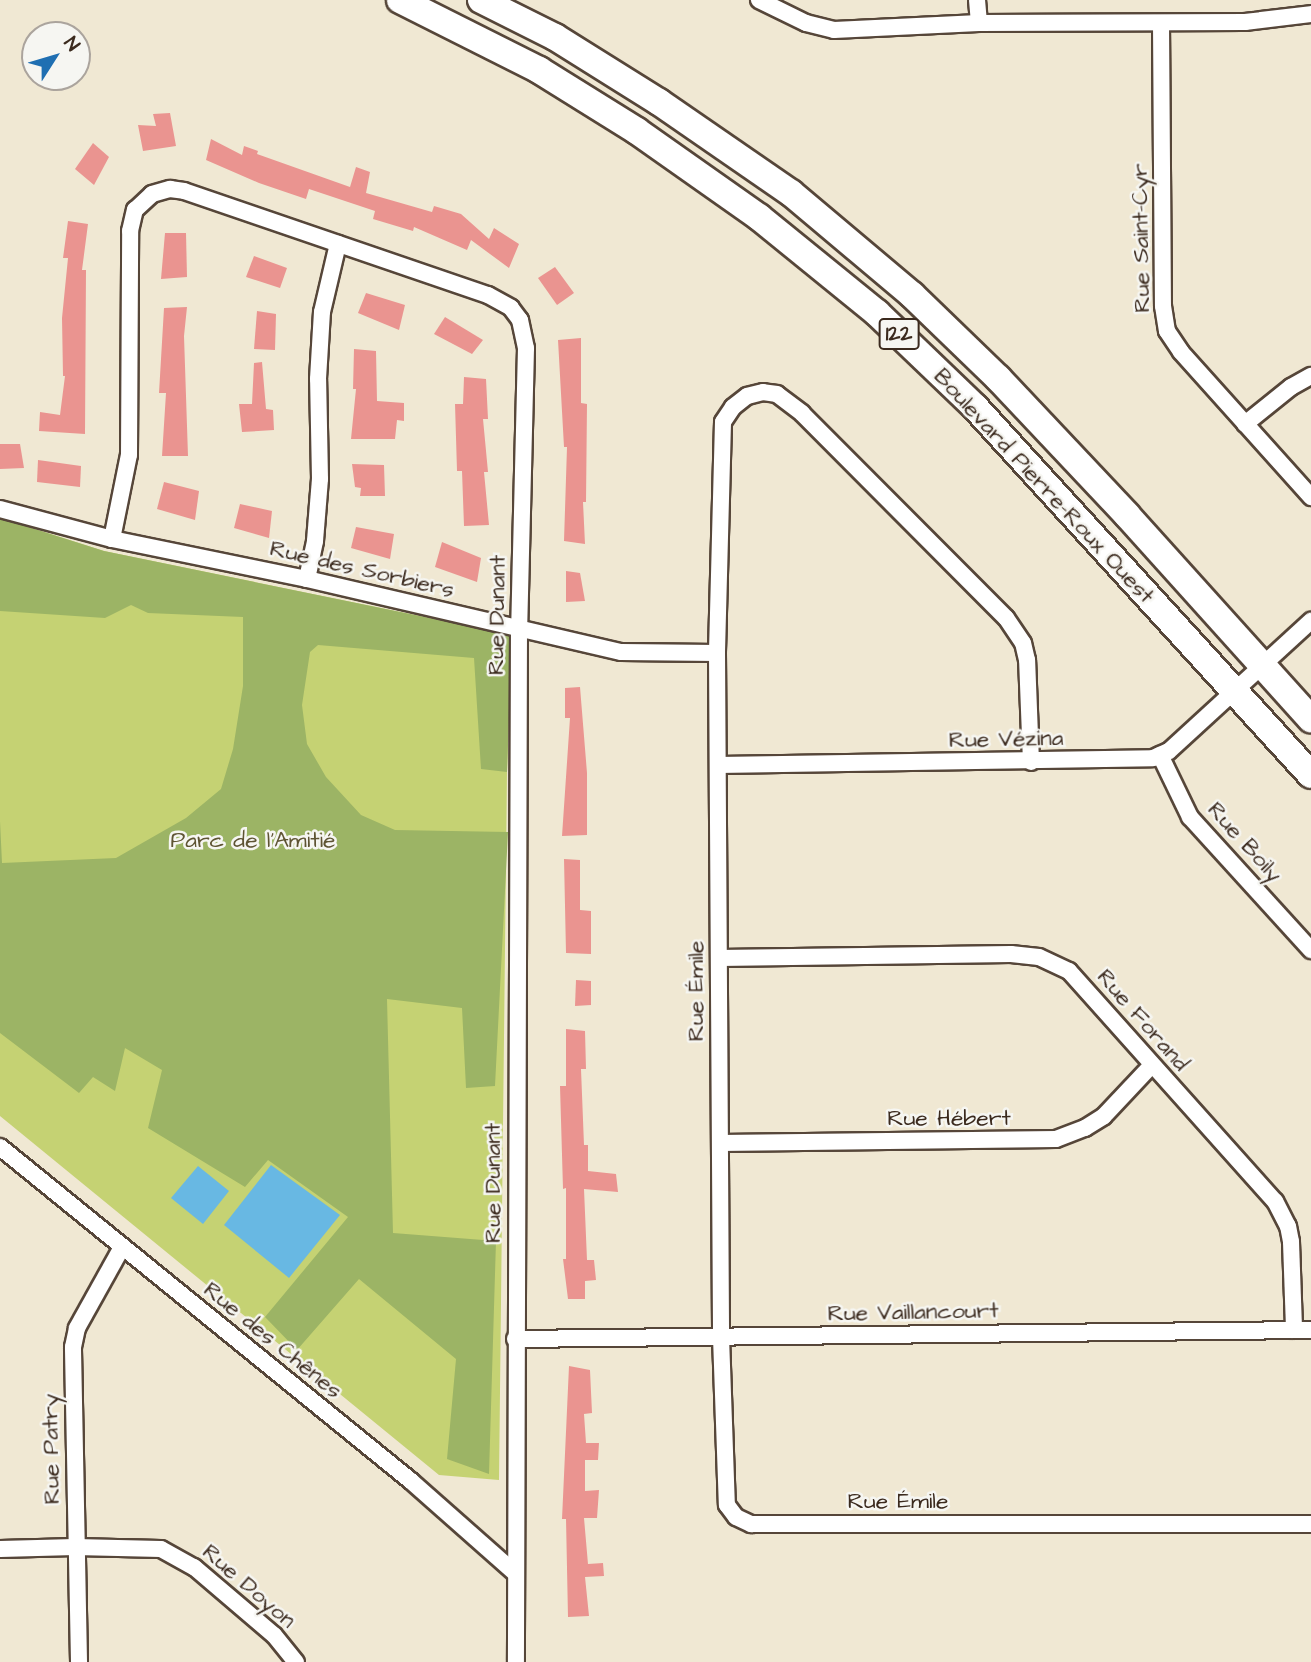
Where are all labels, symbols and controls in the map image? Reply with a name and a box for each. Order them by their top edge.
north arrow [21,21,91,91]
text: N [57,31,86,57]
street label: Rue Saint-Cyr [1126,163,1156,313]
road number: 122 [878,316,920,352]
street label: Boulevard Pierre-Roux Ouest [928,363,1160,609]
street label: Rue des Sorbiers [267,534,457,604]
street label: Rue Dunant [482,555,512,675]
street label: Rue Vézina [948,724,1064,754]
street label: Rue Boily [1202,796,1288,888]
park label: Parc de l'Amitié [171,826,335,854]
street label: Rue Émile [682,941,710,1041]
street label: Rue Forand [1091,963,1195,1077]
street label: Rue Hébert [887,1104,1011,1132]
street label: Rue Dunant [479,1123,507,1243]
street label: Rue des Chênes [198,1276,348,1404]
street label: Rue Vaillancourt [827,1297,999,1327]
street label: Rue Patry [36,1393,66,1505]
street label: Rue Émile [848,1487,948,1515]
street label: Rue Doyon [197,1538,301,1634]

